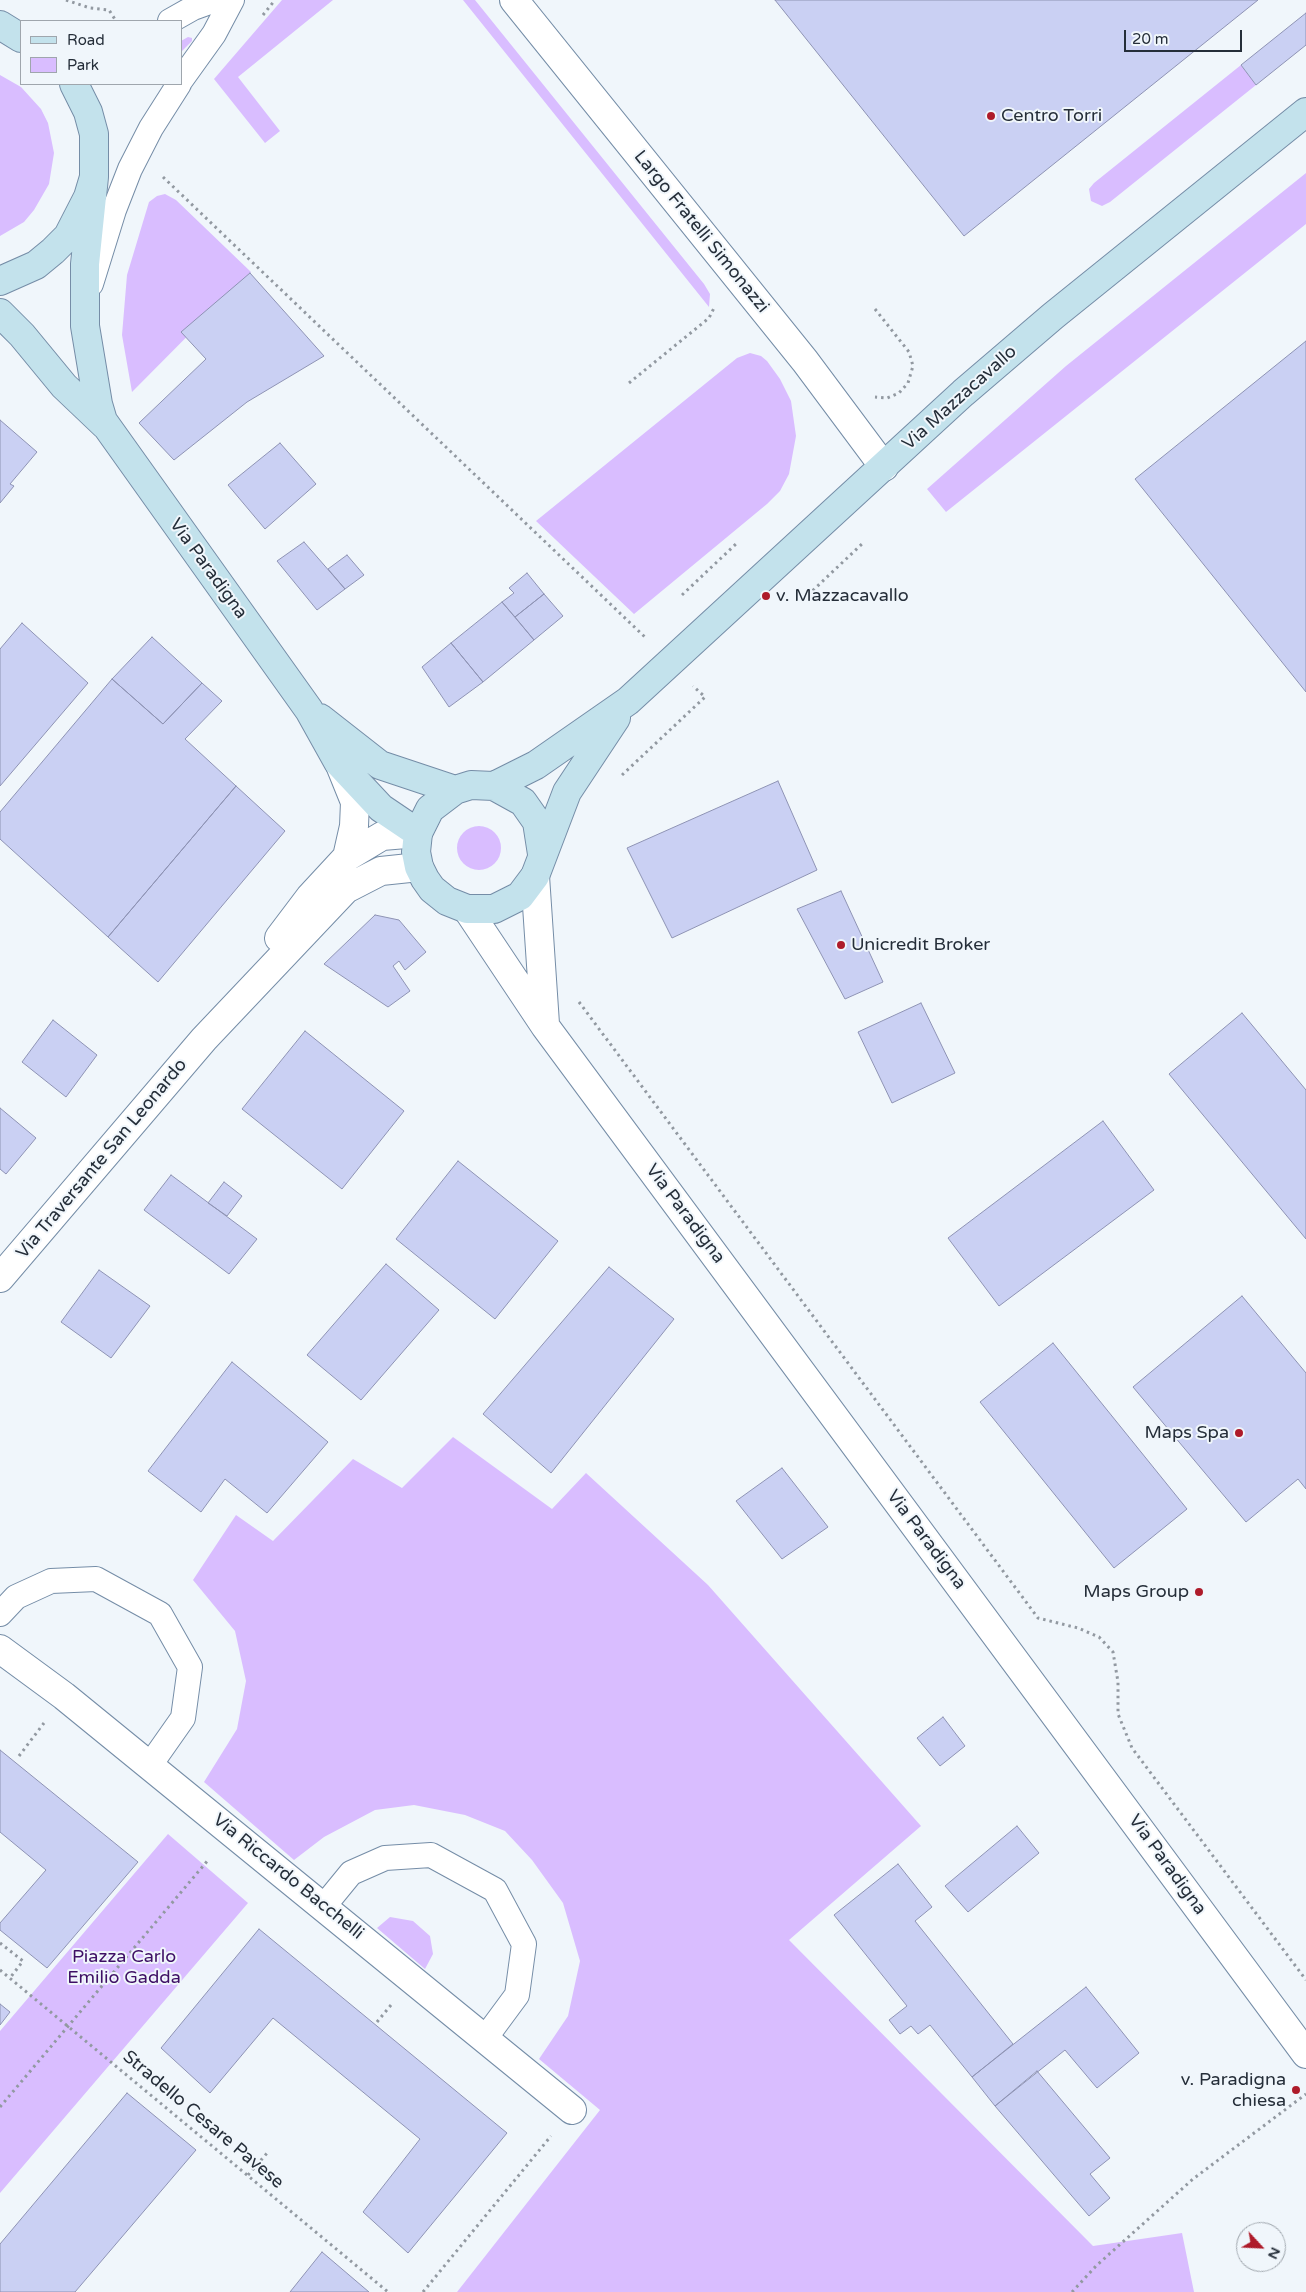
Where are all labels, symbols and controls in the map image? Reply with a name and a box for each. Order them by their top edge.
legend [20,20,182,85]
scale bar [1126,20,1244,52]
text: 20 m [1132,30,1169,48]
text: Road [67,31,105,49]
text: Park [67,56,99,74]
place label: Centro Torri [1001,105,1102,127]
marker: Centro Torri [985,110,997,122]
street label: Largo Fratelli Simonazzi [629,146,773,318]
street label: Via Mazzacavallo [898,341,1022,455]
street label: Via Paradigna [164,515,252,623]
place label: v. Mazzacavallo [776,585,909,607]
marker: v. Mazzacavallo [760,590,772,602]
place label: Unicredit Broker [851,934,990,956]
marker: Unicredit Broker [835,939,847,951]
street label: Via Traversante San Leonardo [12,1055,192,1263]
street label: Via Paradigna [641,1160,729,1268]
place label: Maps Spa [1144,1422,1229,1444]
marker: Maps Spa [1233,1427,1245,1439]
street label: Via Paradigna [882,1486,970,1594]
place label: Maps Group [1083,1581,1189,1603]
marker: Maps Group [1193,1586,1205,1598]
street label: Via Riccardo Bacchelli [208,1809,368,1945]
street label: Via Paradigna [1123,1811,1211,1919]
park label: Piazza Carlo Emilio Gadda [67,1946,181,1988]
street label: Stradello Cesare Pavese [118,2046,288,2194]
place label: v. Paradigna chiesa [1181,2069,1286,2112]
marker: v. Paradigna chiesa [1290,2084,1302,2096]
north arrow [1236,2222,1286,2272]
text: N [1264,2244,1284,2262]

